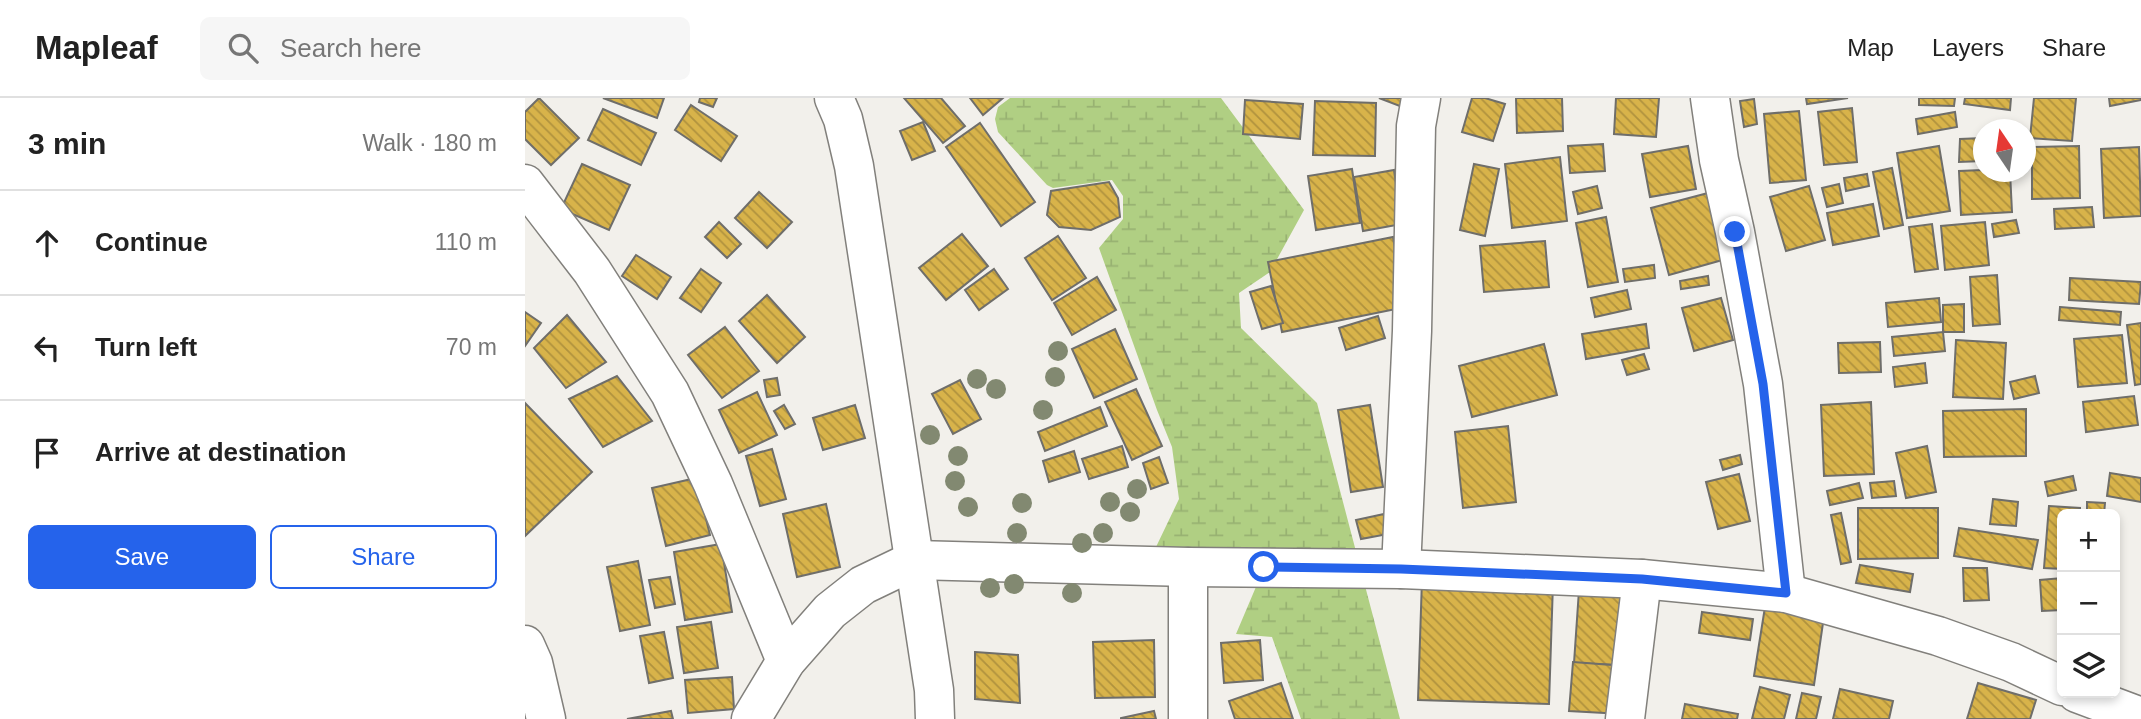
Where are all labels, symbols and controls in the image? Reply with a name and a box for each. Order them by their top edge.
search box [200,17,690,80]
text: Mapleaf [35,29,158,66]
icon: search [224,29,262,67]
text: Search here [280,33,422,63]
text: Map [1847,34,1894,61]
text: Layers [1932,34,2004,61]
text: Share [2042,34,2106,61]
north arrow [1973,119,2036,182]
text: 3 min [28,127,106,160]
text: Walk · 180 m [362,130,497,156]
route end [1719,216,1750,247]
icon: ahead [28,224,66,262]
text: Continue [95,227,208,257]
text: 110 m [435,229,497,255]
icon: left [28,329,66,367]
text: Turn left [95,332,197,362]
text: 70 m [446,334,497,360]
icon: arrive [28,434,66,472]
text: Arrive at destination [95,437,346,467]
map controls [2057,509,2120,698]
button: + [2057,509,2120,572]
button: Save [28,525,256,589]
button: Share [270,525,497,589]
route start [1248,551,1279,582]
button: − [2057,572,2120,635]
button: layers [2057,635,2120,698]

